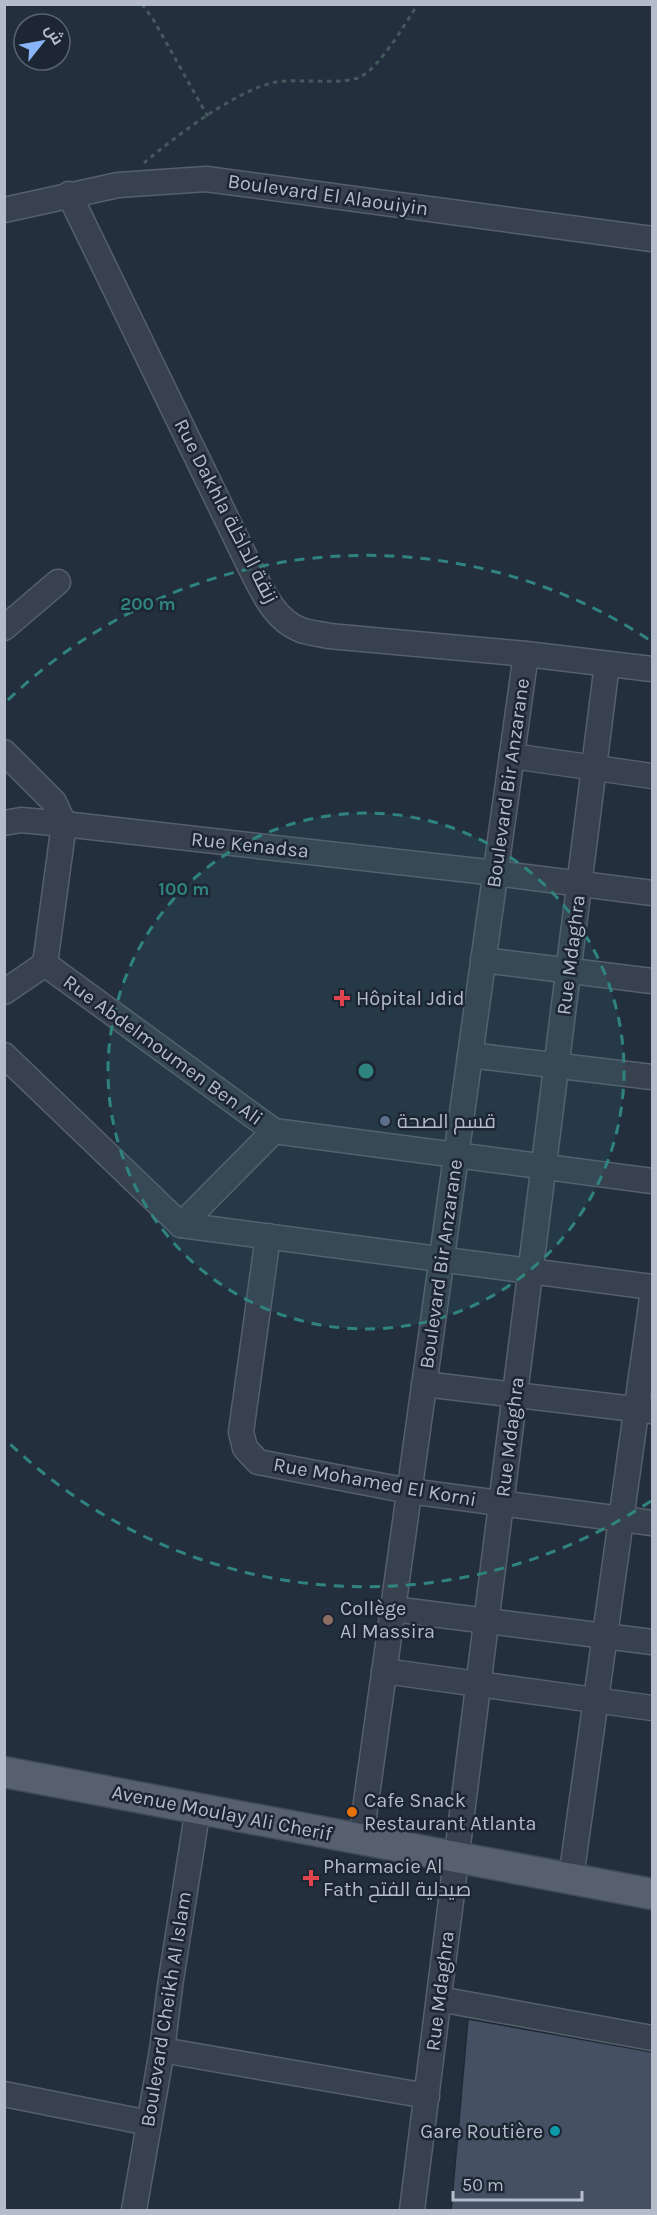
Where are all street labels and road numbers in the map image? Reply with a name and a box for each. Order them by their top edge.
street label: Boulevard El Alaouiyin [226,170,430,220]
street label: Rue Dakhla زنقة الداخلة [170,415,282,607]
street label: Boulevard Bir Anzarane [482,677,534,889]
street label: Rue Kenadsa [190,827,310,863]
street label: Rue Mdaghra [552,894,590,1016]
street label: Rue Abdelmoumen Ben Ali [59,970,267,1130]
street label: Boulevard Bir Anzarane [415,1158,467,1370]
street label: Rue Mdaghra [491,1376,529,1498]
street label: Rue Mohamed El Korni [272,1453,478,1511]
street label: Avenue Moulay Ali Cherif [110,1780,334,1846]
street label: Boulevard Cheikh Al Islam [136,1890,196,2128]
street label: Rue Mdaghra [421,1930,459,2052]

